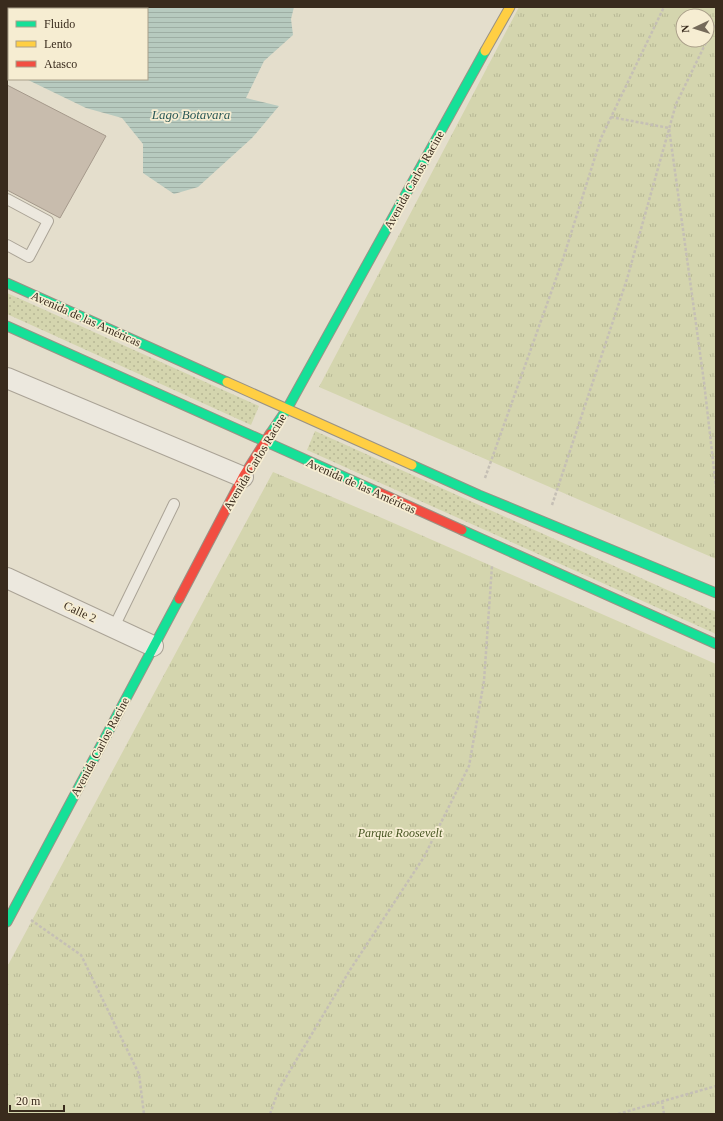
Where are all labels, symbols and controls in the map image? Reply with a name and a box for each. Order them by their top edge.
legend [8,8,148,80]
north arrow [675,8,715,48]
text: Fluido [44,17,75,31]
text: N [679,24,691,33]
text: Lento [44,37,72,51]
text: Atasco [44,57,77,71]
water label: Lago Botavara [151,107,231,122]
street label: Avenida Carlos Racine [381,128,447,232]
street label: Avenida de las Américas [29,288,143,350]
street label: Avenida Carlos Racine [221,411,289,513]
street label: Avenida de las Américas [304,455,418,517]
street label: Calle 2 [61,598,99,626]
street label: Avenida Carlos Racine [68,695,132,799]
park label: Parque Roosevelt [357,826,443,840]
scale bar [10,1087,64,1113]
text: 20 m [16,1094,41,1108]

